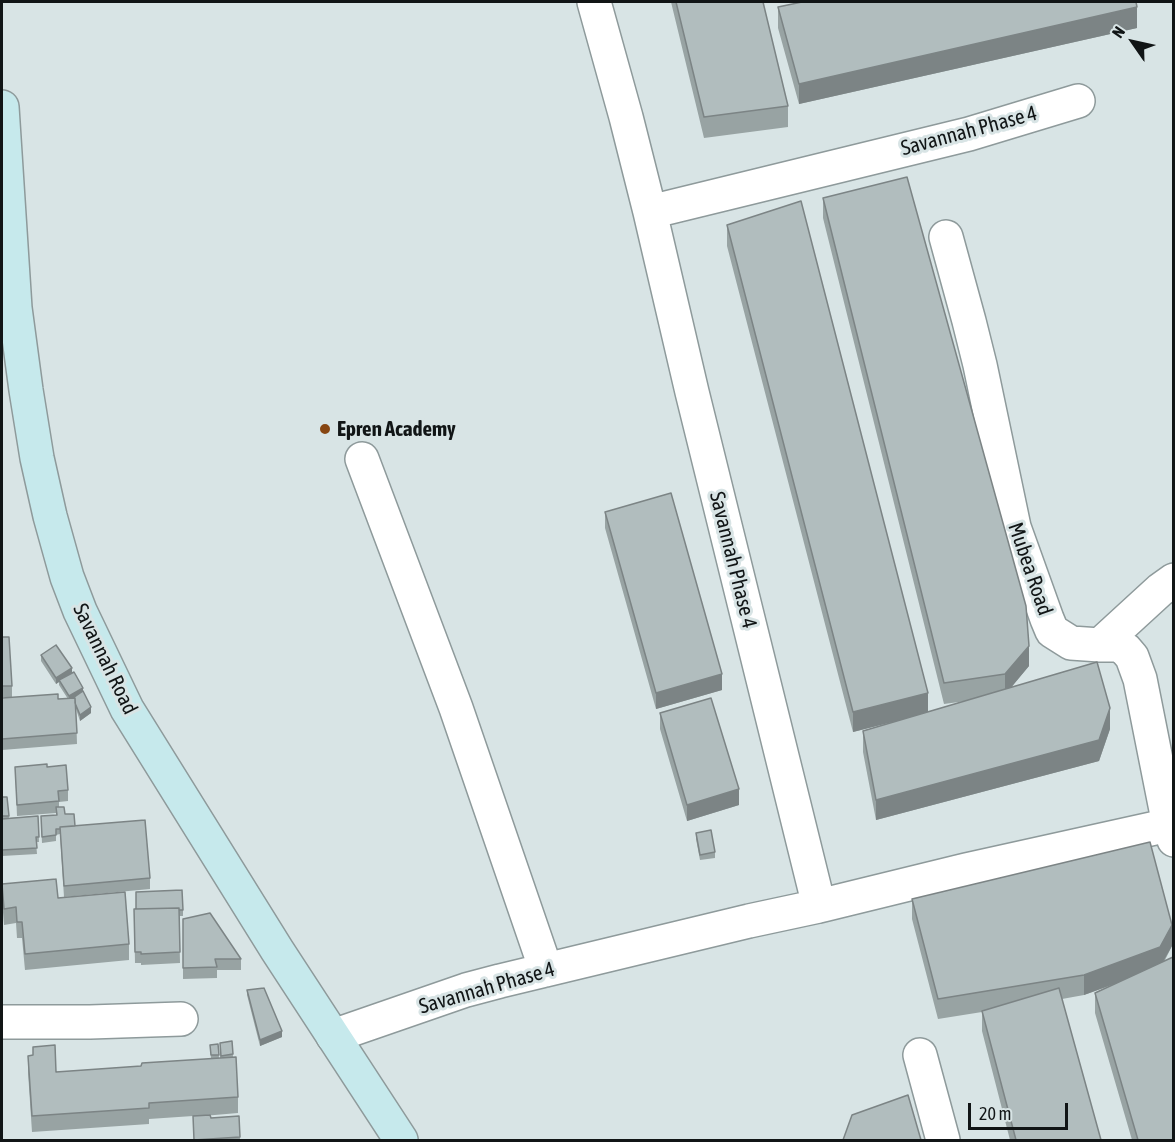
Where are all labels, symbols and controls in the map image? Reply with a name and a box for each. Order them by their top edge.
north arrow [1103,12,1163,72]
text: N [1108,23,1128,41]
street label: Savannah Phase 4 [898,101,1040,161]
place label: Epren Academy [337,416,456,442]
marker: Epren Academy [318,422,332,436]
street label: Savannah Phase 4 [704,489,762,631]
street label: Mubea Road [1002,519,1058,619]
street label: Savannah Road [67,600,143,718]
street label: Savannah Phase 4 [416,957,558,1019]
scale bar [971,1091,1072,1129]
text: 20 m [979,1103,1011,1124]

